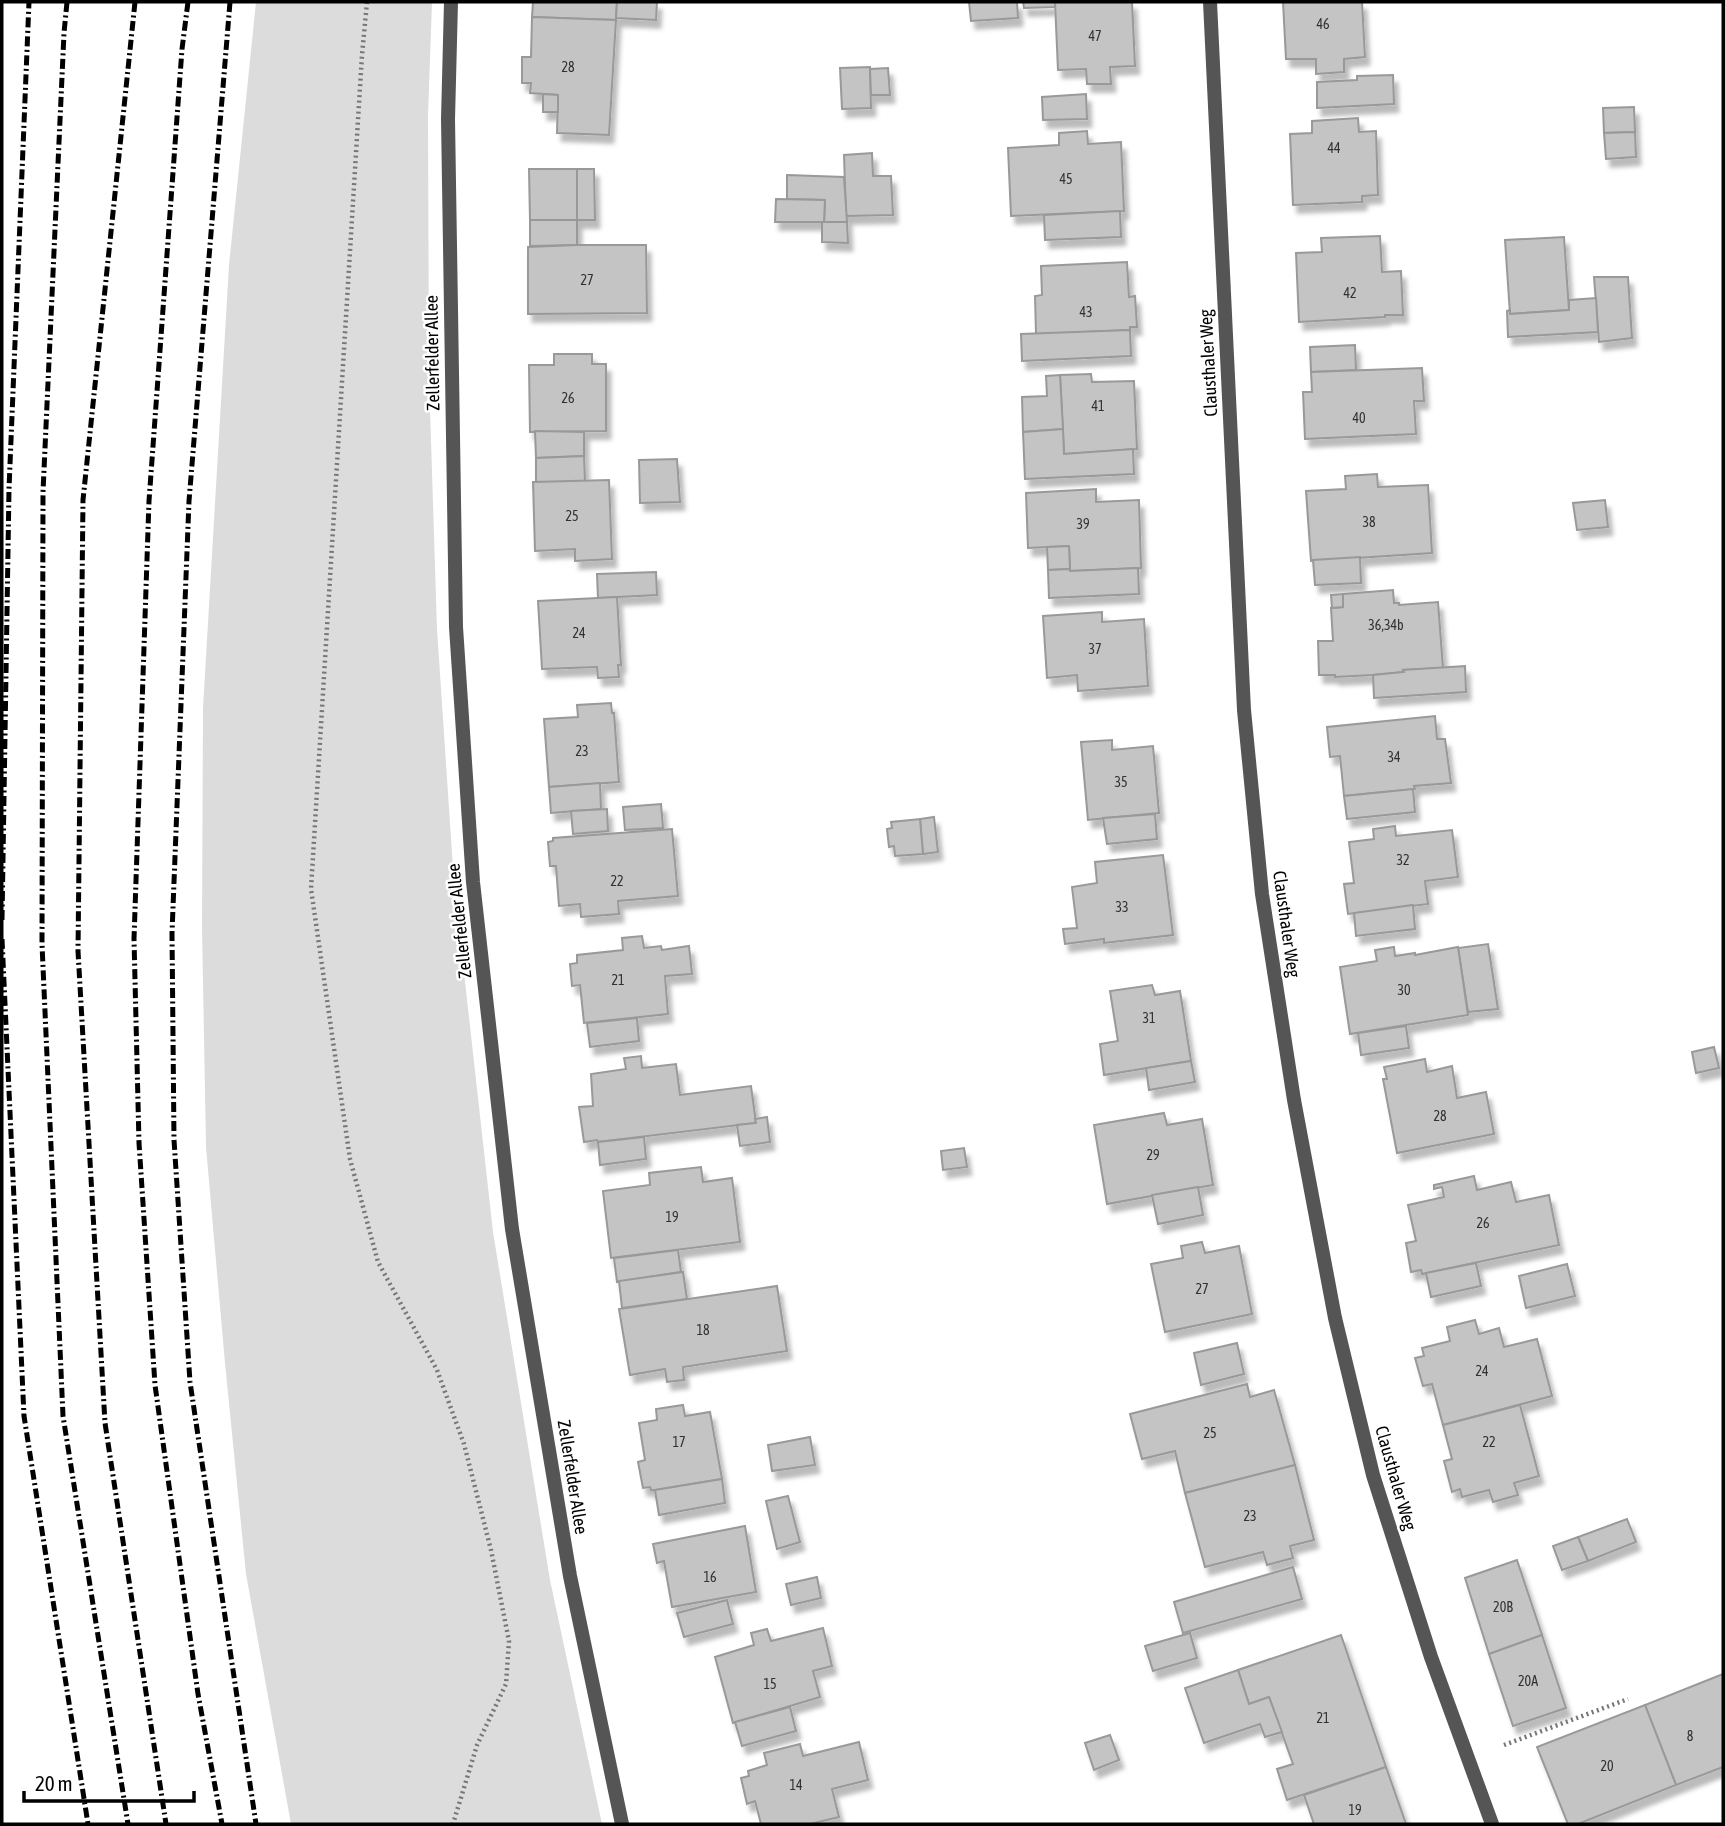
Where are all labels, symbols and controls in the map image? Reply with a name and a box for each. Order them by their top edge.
house number: 46 [1316,16,1330,32]
house number: 47 [1088,28,1102,44]
house number: 28 [561,59,575,75]
house number: 44 [1327,140,1341,156]
house number: 45 [1059,171,1073,187]
house number: 27 [580,272,594,288]
house number: 42 [1343,285,1357,301]
street label: Zellerfelder Allee [420,295,444,411]
house number: 43 [1079,304,1093,320]
street label: Clausthaler Weg [1195,309,1221,417]
house number: 26 [561,390,575,406]
house number: 41 [1091,398,1105,414]
house number: 40 [1352,410,1366,426]
house number: 25 [565,508,579,524]
house number: 38 [1362,514,1376,530]
house number: 39 [1076,516,1090,532]
house number: 36,34b [1368,617,1404,633]
house number: 24 [572,625,586,641]
house number: 37 [1088,641,1102,657]
house number: 23 [575,743,589,759]
house number: 34 [1387,749,1401,765]
house number: 35 [1114,774,1128,790]
house number: 32 [1396,852,1410,868]
street label: Zellerfelder Allee [443,862,475,980]
street label: Clausthaler Weg [1269,869,1305,979]
house number: 22 [610,873,624,889]
house number: 33 [1115,899,1129,915]
house number: 21 [611,972,625,988]
house number: 30 [1397,982,1411,998]
house number: 31 [1142,1010,1156,1026]
house number: 28 [1433,1108,1447,1124]
house number: 29 [1146,1147,1160,1163]
house number: 19 [665,1209,679,1225]
house number: 26 [1476,1215,1490,1231]
house number: 27 [1195,1281,1209,1297]
house number: 18 [696,1322,710,1338]
house number: 24 [1475,1363,1489,1379]
street label: Zellerfelder Allee [554,1418,592,1536]
street label: Clausthaler Weg [1371,1423,1421,1533]
house number: 25 [1203,1425,1217,1441]
house number: 17 [672,1434,686,1450]
house number: 22 [1482,1434,1496,1450]
house number: 23 [1243,1508,1257,1524]
house number: 16 [703,1569,717,1585]
house number: 20B [1493,1599,1513,1615]
house number: 20A [1518,1673,1538,1689]
house number: 15 [763,1676,777,1692]
house number: 21 [1316,1710,1330,1726]
house number: 8 [1687,1728,1694,1744]
house number: 20 [1600,1758,1614,1774]
scale bar [24,1759,194,1803]
text: 20 m [35,1771,73,1795]
house number: 14 [789,1777,803,1793]
house number: 19 [1348,1802,1362,1818]

